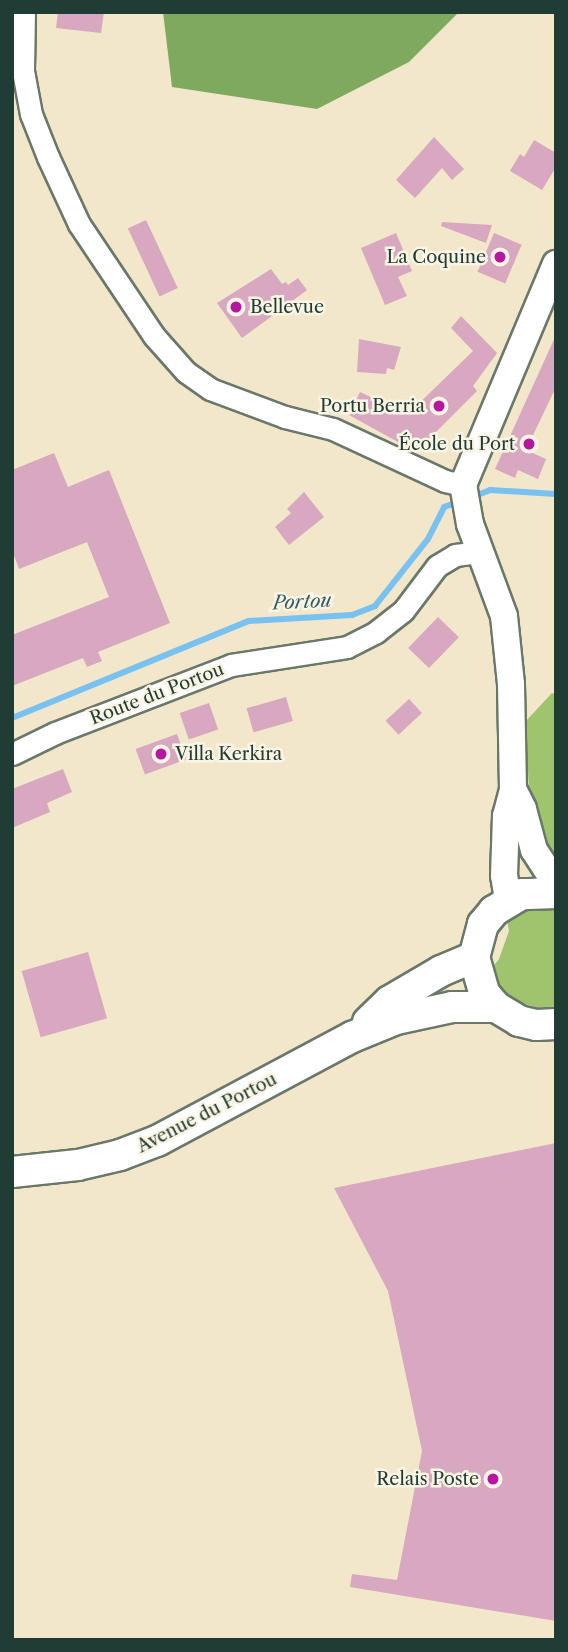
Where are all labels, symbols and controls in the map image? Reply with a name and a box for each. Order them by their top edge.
place label: La Coquine [386,246,486,268]
marker: La Coquine [492,249,508,265]
place label: Bellevue [250,296,324,318]
marker: Bellevue [228,299,244,315]
place label: Portu Berria [320,395,425,417]
marker: Portu Berria [431,398,447,414]
place label: École du Port [399,433,515,455]
marker: École du Port [521,436,537,452]
water label: Portou [272,589,332,615]
street label: Route du Portou [87,659,227,729]
place label: Villa Kerkira [175,743,283,765]
marker: Villa Kerkira [153,746,169,762]
street label: Avenue du Portou [133,1068,281,1158]
place label: Relais Poste [376,1468,479,1490]
marker: Relais Poste [485,1471,501,1487]

